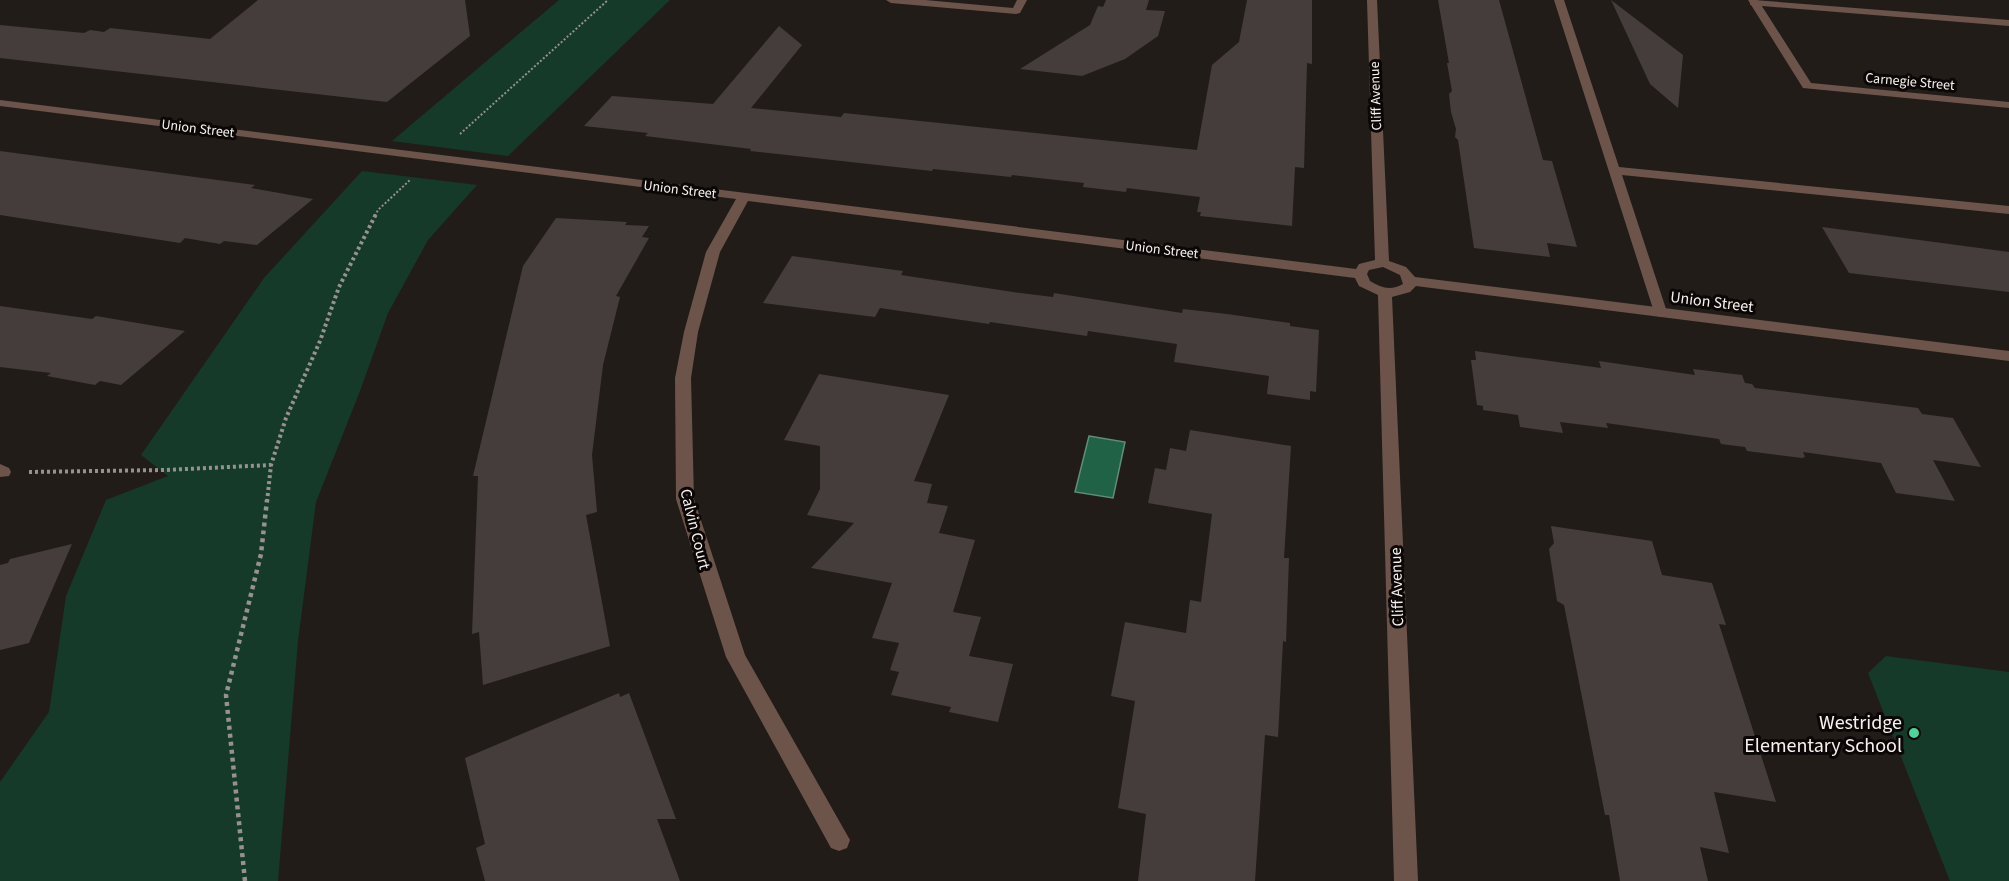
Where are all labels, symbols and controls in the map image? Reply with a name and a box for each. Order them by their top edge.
street label: Cliff Avenue [1365,61,1387,131]
street label: Carnegie Street [1864,68,1956,96]
street label: Union Street [160,115,236,143]
street label: Union Street [642,176,718,204]
street label: Union Street [1124,236,1200,264]
street label: Union Street [1669,286,1755,318]
street label: Calvin Court [674,487,716,572]
street label: Cliff Avenue [1385,547,1409,627]
place label: Westridge Elementary School [1744,709,1902,760]
marker: Westridge Elementary School [1907,726,1921,740]

